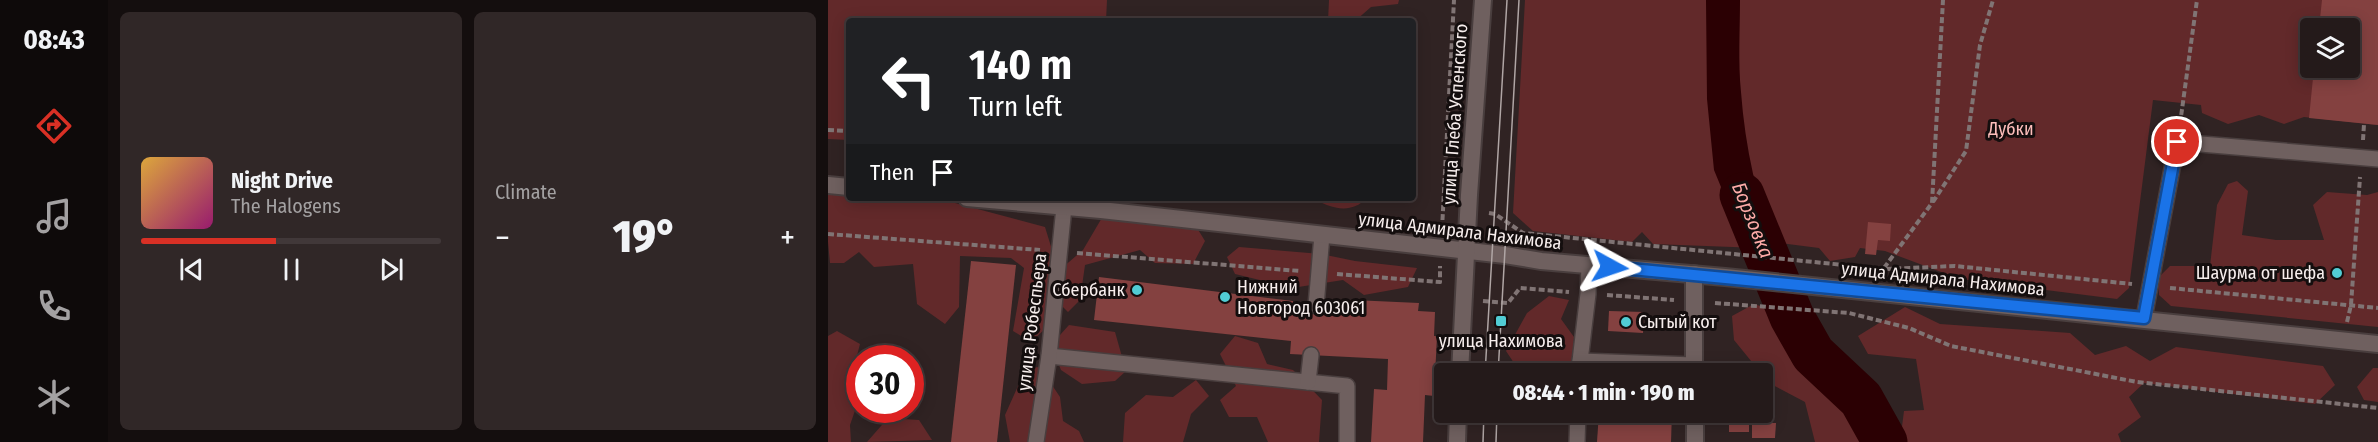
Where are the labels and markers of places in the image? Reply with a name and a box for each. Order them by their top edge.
pin [2151,116,2202,167]
place label: Шаурма от шефа [2196,262,2325,284]
marker: Шаурма от шефа [2330,266,2344,280]
place label: Нижний Новгород 603061 [1237,276,1365,319]
place label: Сбербанк [1052,279,1126,301]
marker: Сбербанк [1130,283,1144,297]
marker: Нижний Новгород 603061 [1218,290,1232,304]
place label: Сытый кот [1638,311,1717,333]
marker: улица Нахимова [1494,314,1508,328]
marker: Сытый кот [1619,315,1633,329]
place label: улица Нахимова [1439,330,1564,352]

